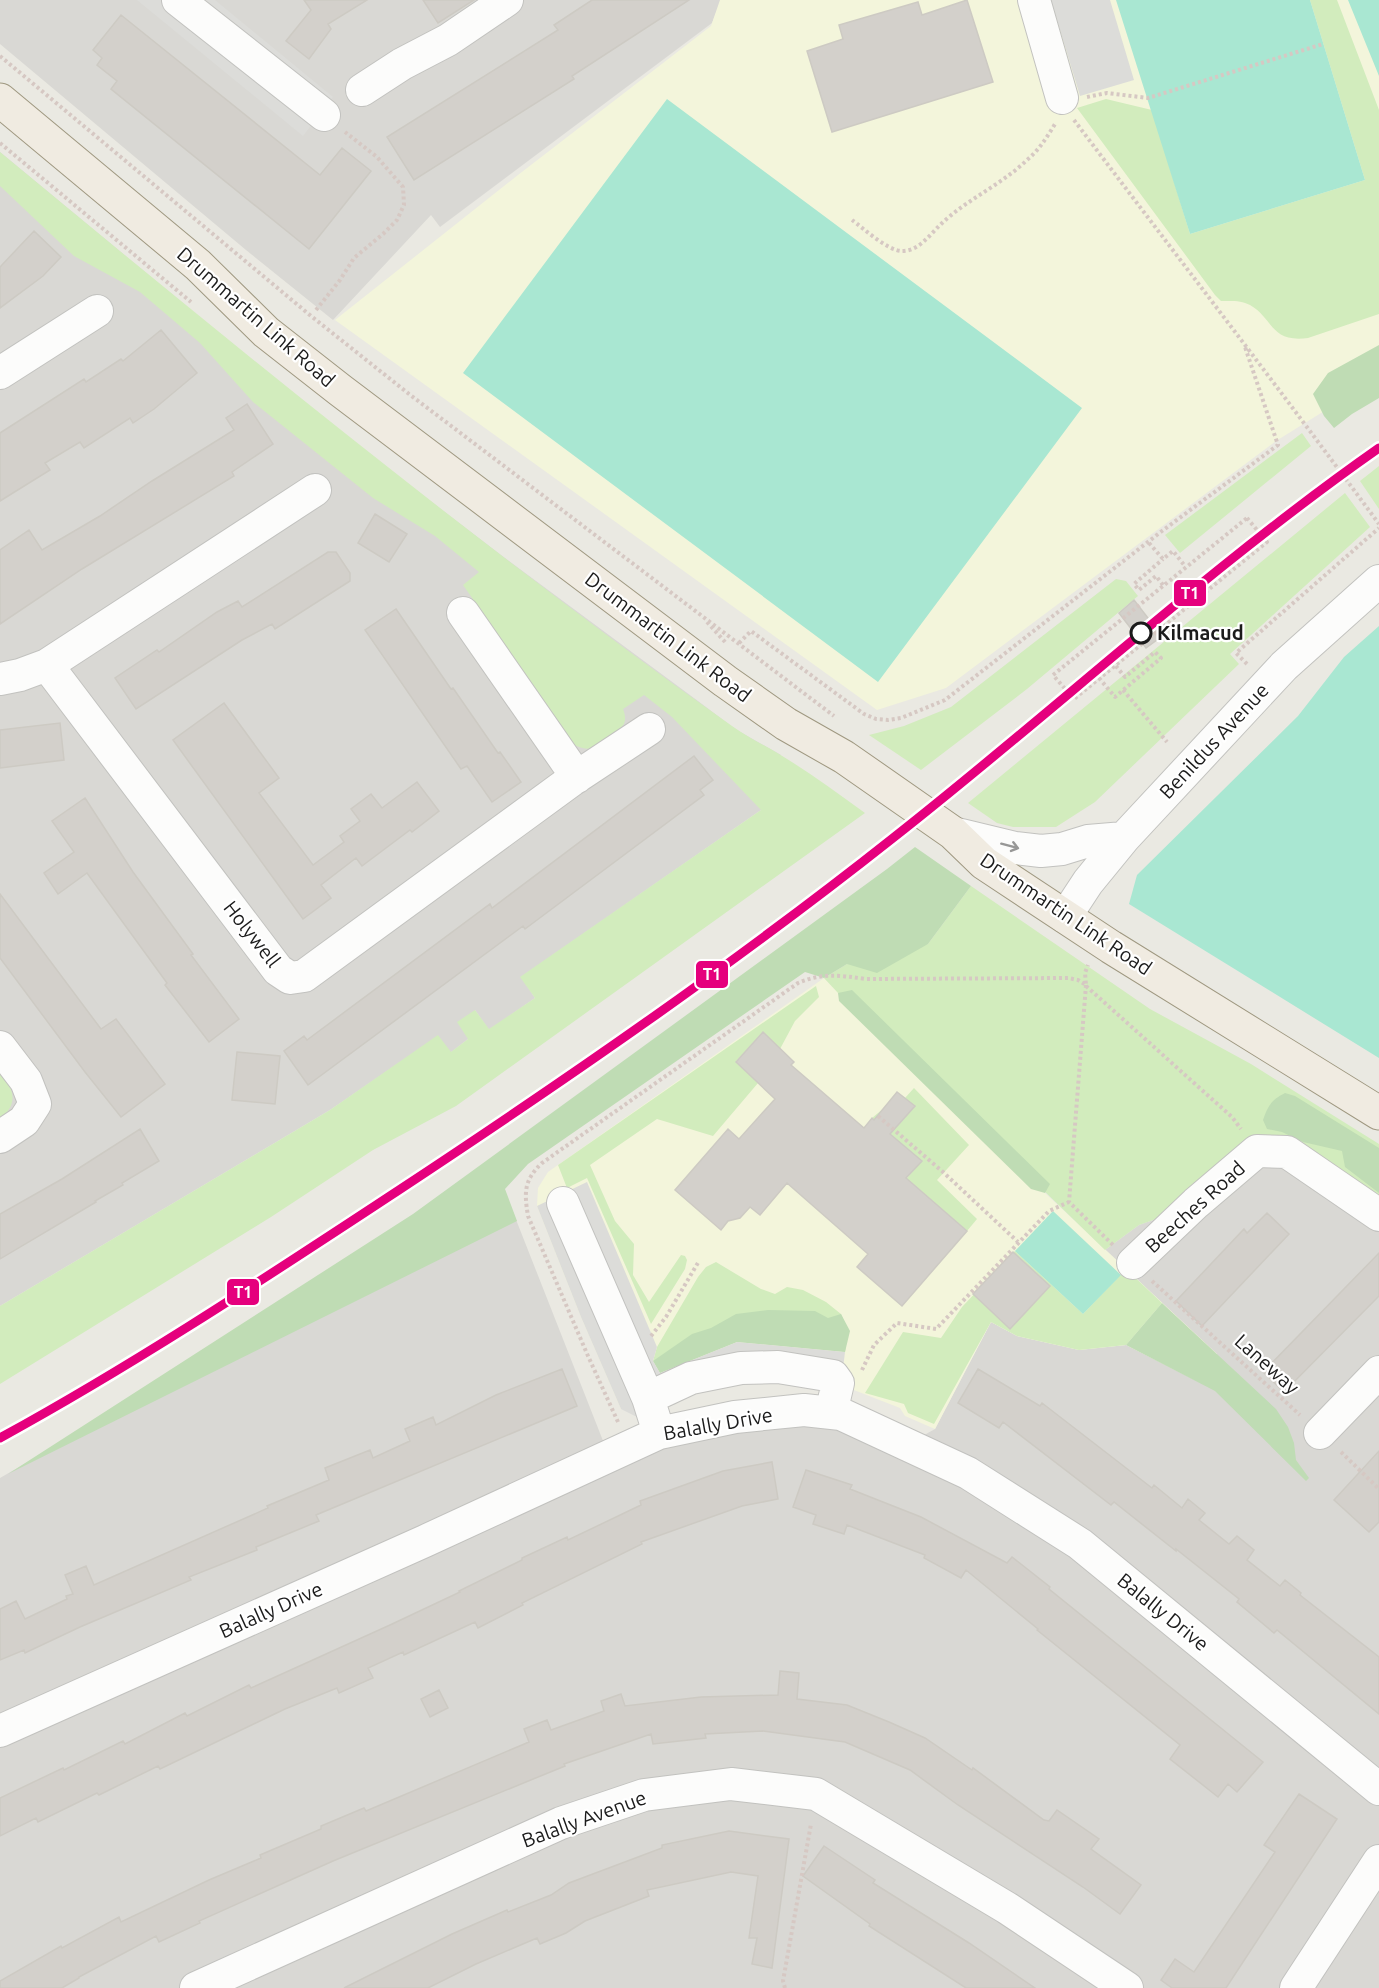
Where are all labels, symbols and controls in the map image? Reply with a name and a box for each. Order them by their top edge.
street label: Drummartin Link Road [173,242,340,391]
street label: Drummartin Link Road [581,567,756,706]
line badge: T1 [1173,579,1207,607]
text: T1 [1181,584,1199,602]
place label: Kilmacud [1157,621,1244,644]
marker: Kilmacud [1130,622,1152,644]
street label: Benildus Avenue [1154,678,1273,803]
one-way arrow [1000,841,1019,852]
street label: Drummartin Link Road [976,848,1156,979]
street label: Holywell [219,896,285,971]
line badge: T1 [695,960,729,989]
text: T1 [703,965,721,983]
street label: Beeches Road [1140,1156,1249,1257]
line badge: T1 [226,1278,260,1306]
text: T1 [234,1283,252,1301]
street label: Laneway [1231,1329,1304,1399]
street label: Balally Drive [662,1403,774,1444]
street label: Balally Drive [1113,1568,1213,1655]
street label: Balally Drive [216,1577,326,1643]
street label: Balally Avenue [519,1785,649,1852]

